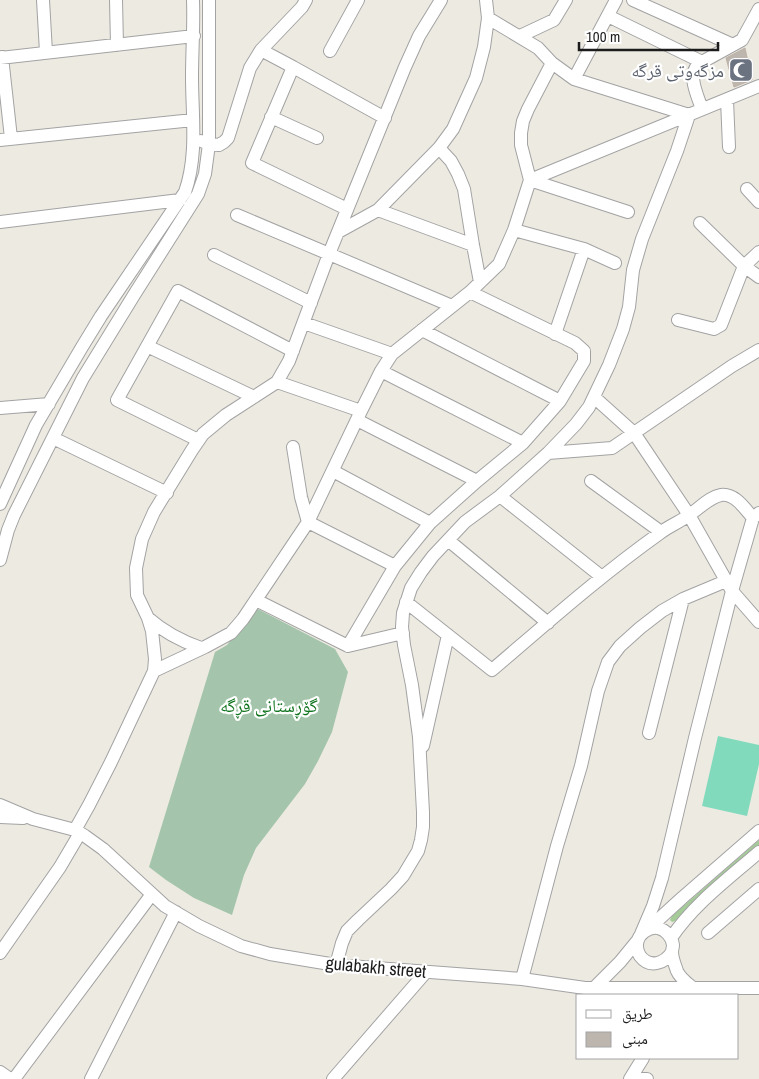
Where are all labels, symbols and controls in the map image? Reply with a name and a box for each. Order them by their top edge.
scale bar [579,20,718,52]
text: 100 m [586,26,620,47]
mosque icon: مزگەوتی قرگە [728,57,754,83]
place label: مزگەوتی قرگە [631,58,724,83]
park label: گۆڕستانی قڕگە [220,693,318,719]
street label: gulabakh street [325,950,427,984]
legend [576,994,739,1059]
text: طريق [622,1003,653,1024]
text: مبنى [622,1028,648,1049]

